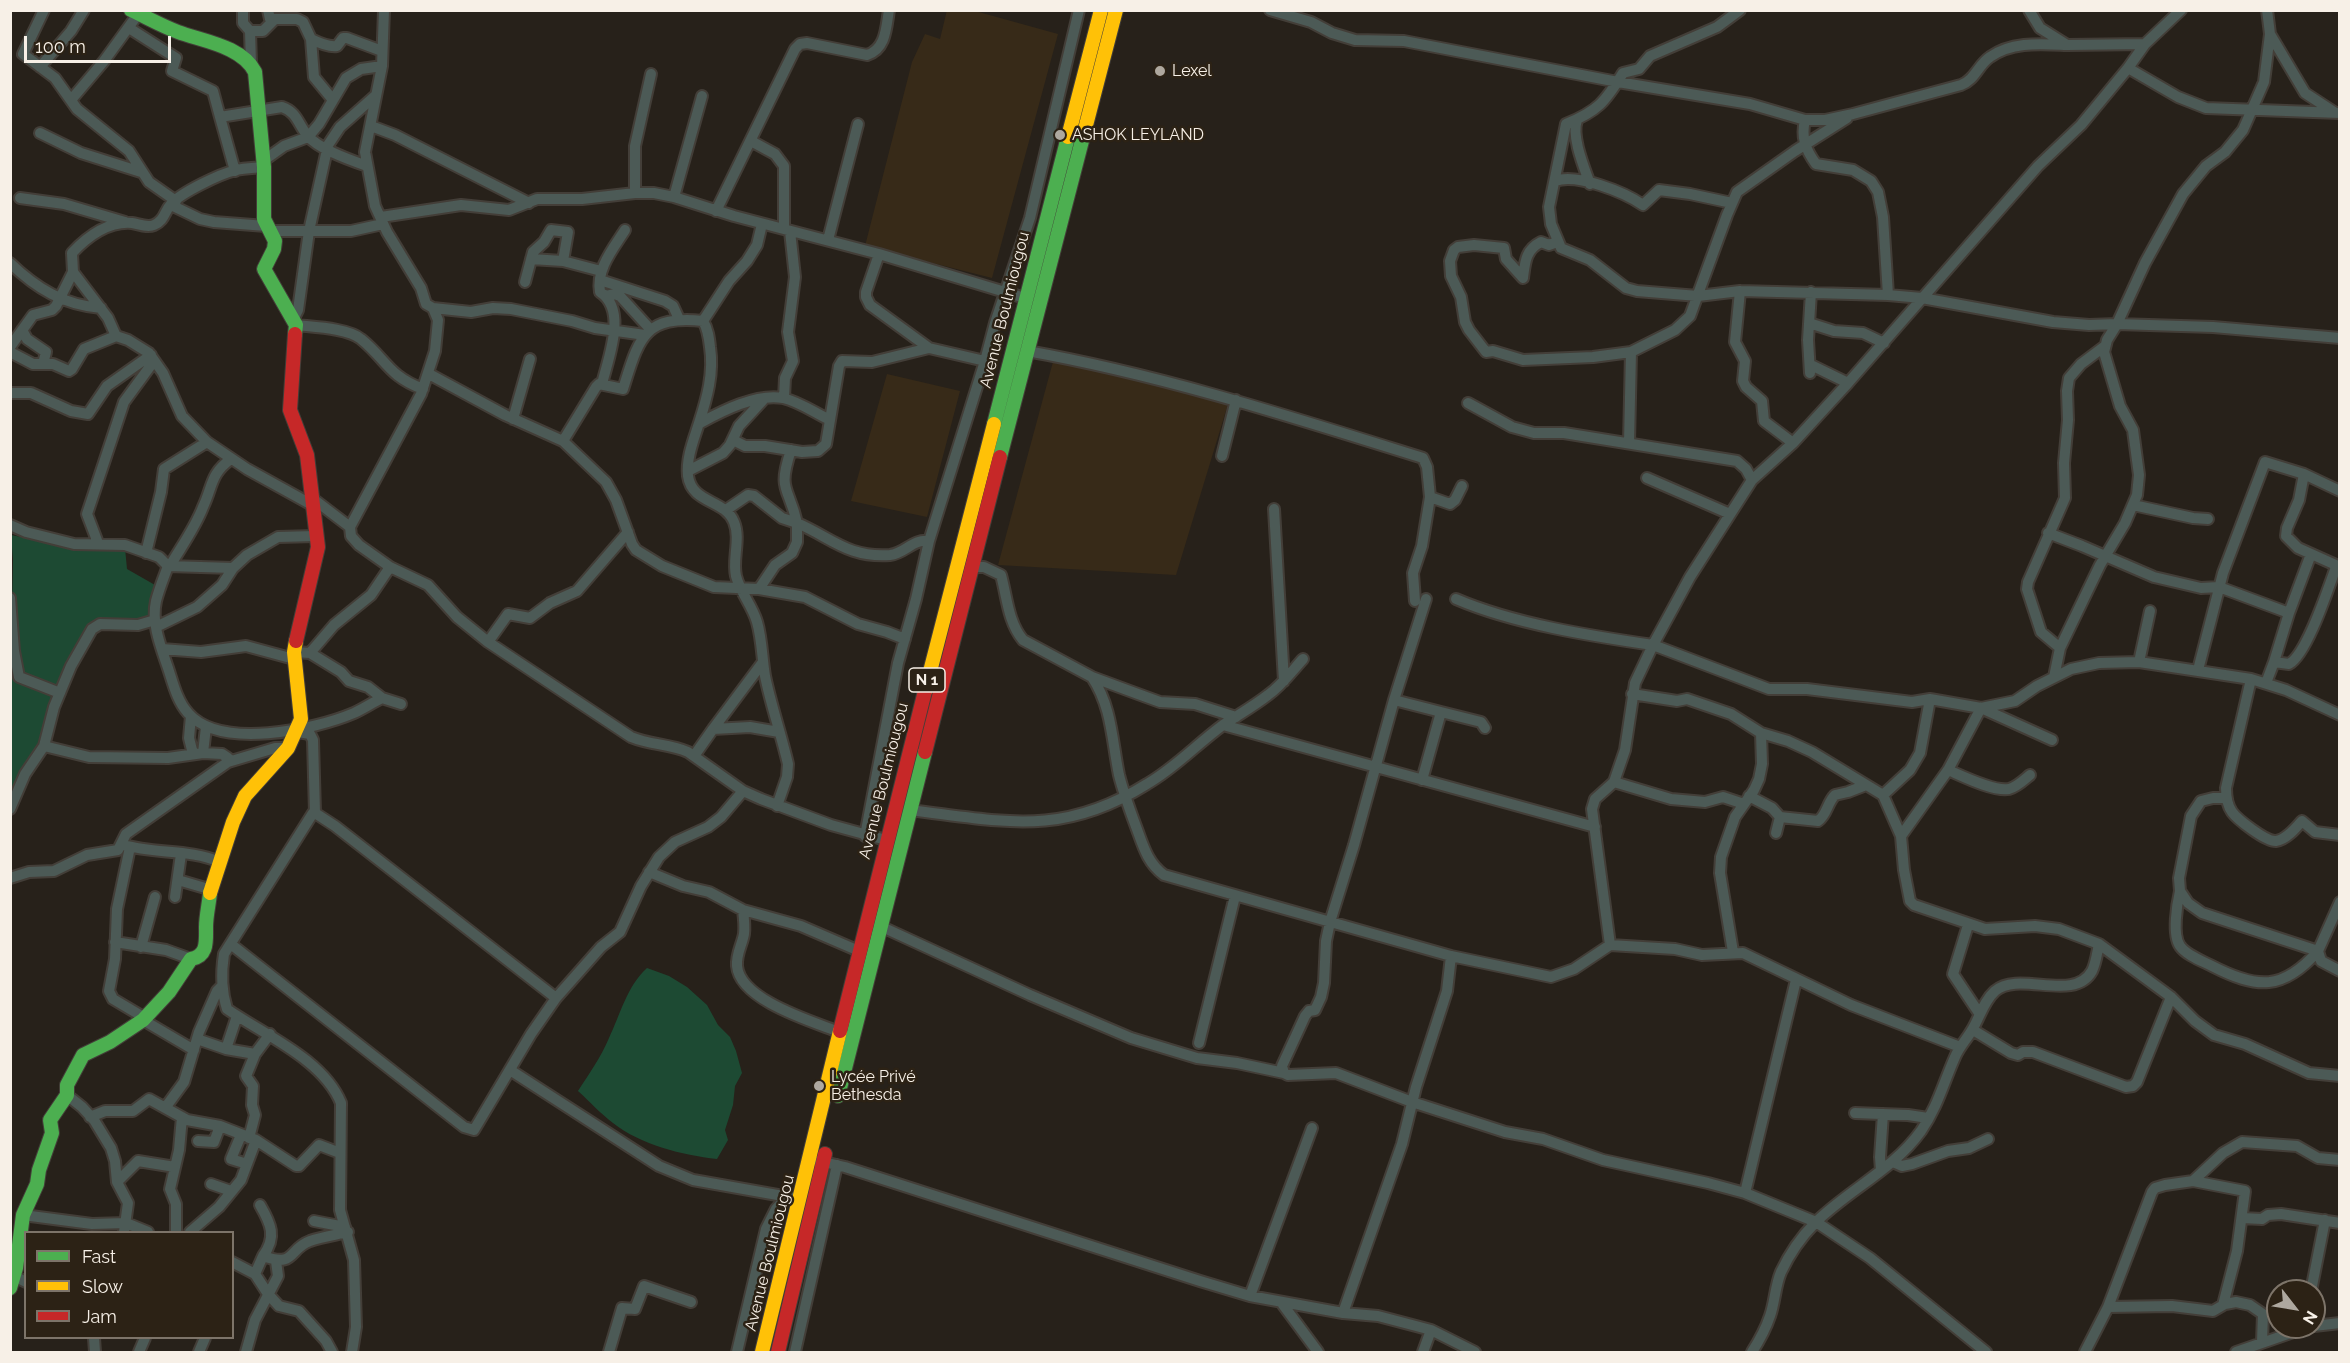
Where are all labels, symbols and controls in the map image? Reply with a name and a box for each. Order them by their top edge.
scale bar [27,24,174,62]
text: 100 m [35,36,86,57]
place label: Lexel [1172,61,1212,81]
marker: Lexel [1153,64,1167,78]
place label: ASHOK LEYLAND [1072,125,1204,145]
marker: ASHOK LEYLAND [1053,128,1067,142]
street label: Avenue Boulmiougou [976,230,1034,390]
road number: N 1 [909,668,945,692]
street label: Avenue Boulmiougou [855,701,913,861]
place label: Lycée Privé Bethesda [831,1067,916,1105]
marker: Lycée Privé Bethesda [812,1079,826,1093]
street label: Avenue Boulmiougou [741,1173,799,1333]
legend [24,1231,234,1339]
text: Fast [82,1246,116,1267]
text: Slow [82,1276,123,1297]
north arrow [2266,1279,2326,1339]
text: Jam [82,1306,117,1327]
text: N [2299,1307,2321,1328]

